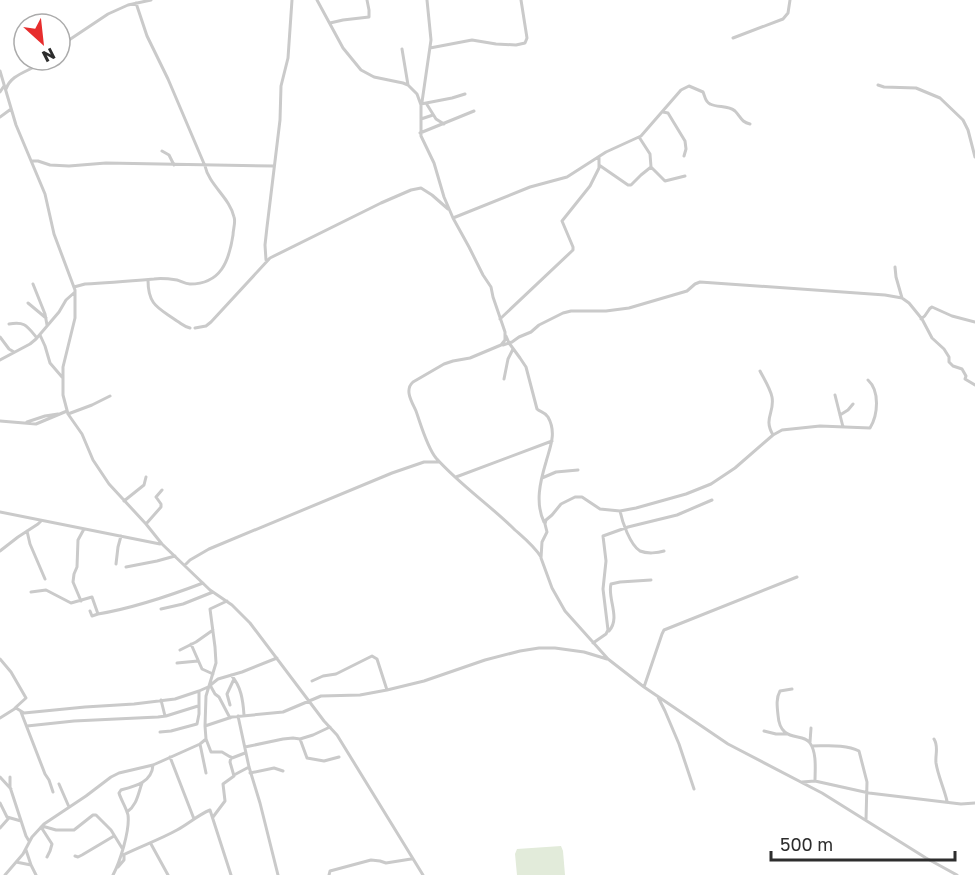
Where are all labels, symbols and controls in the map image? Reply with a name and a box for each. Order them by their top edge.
north arrow [12,12,72,72]
text: N [39,44,59,67]
scale bar [771,824,956,862]
text: 500 m [780,833,833,855]

